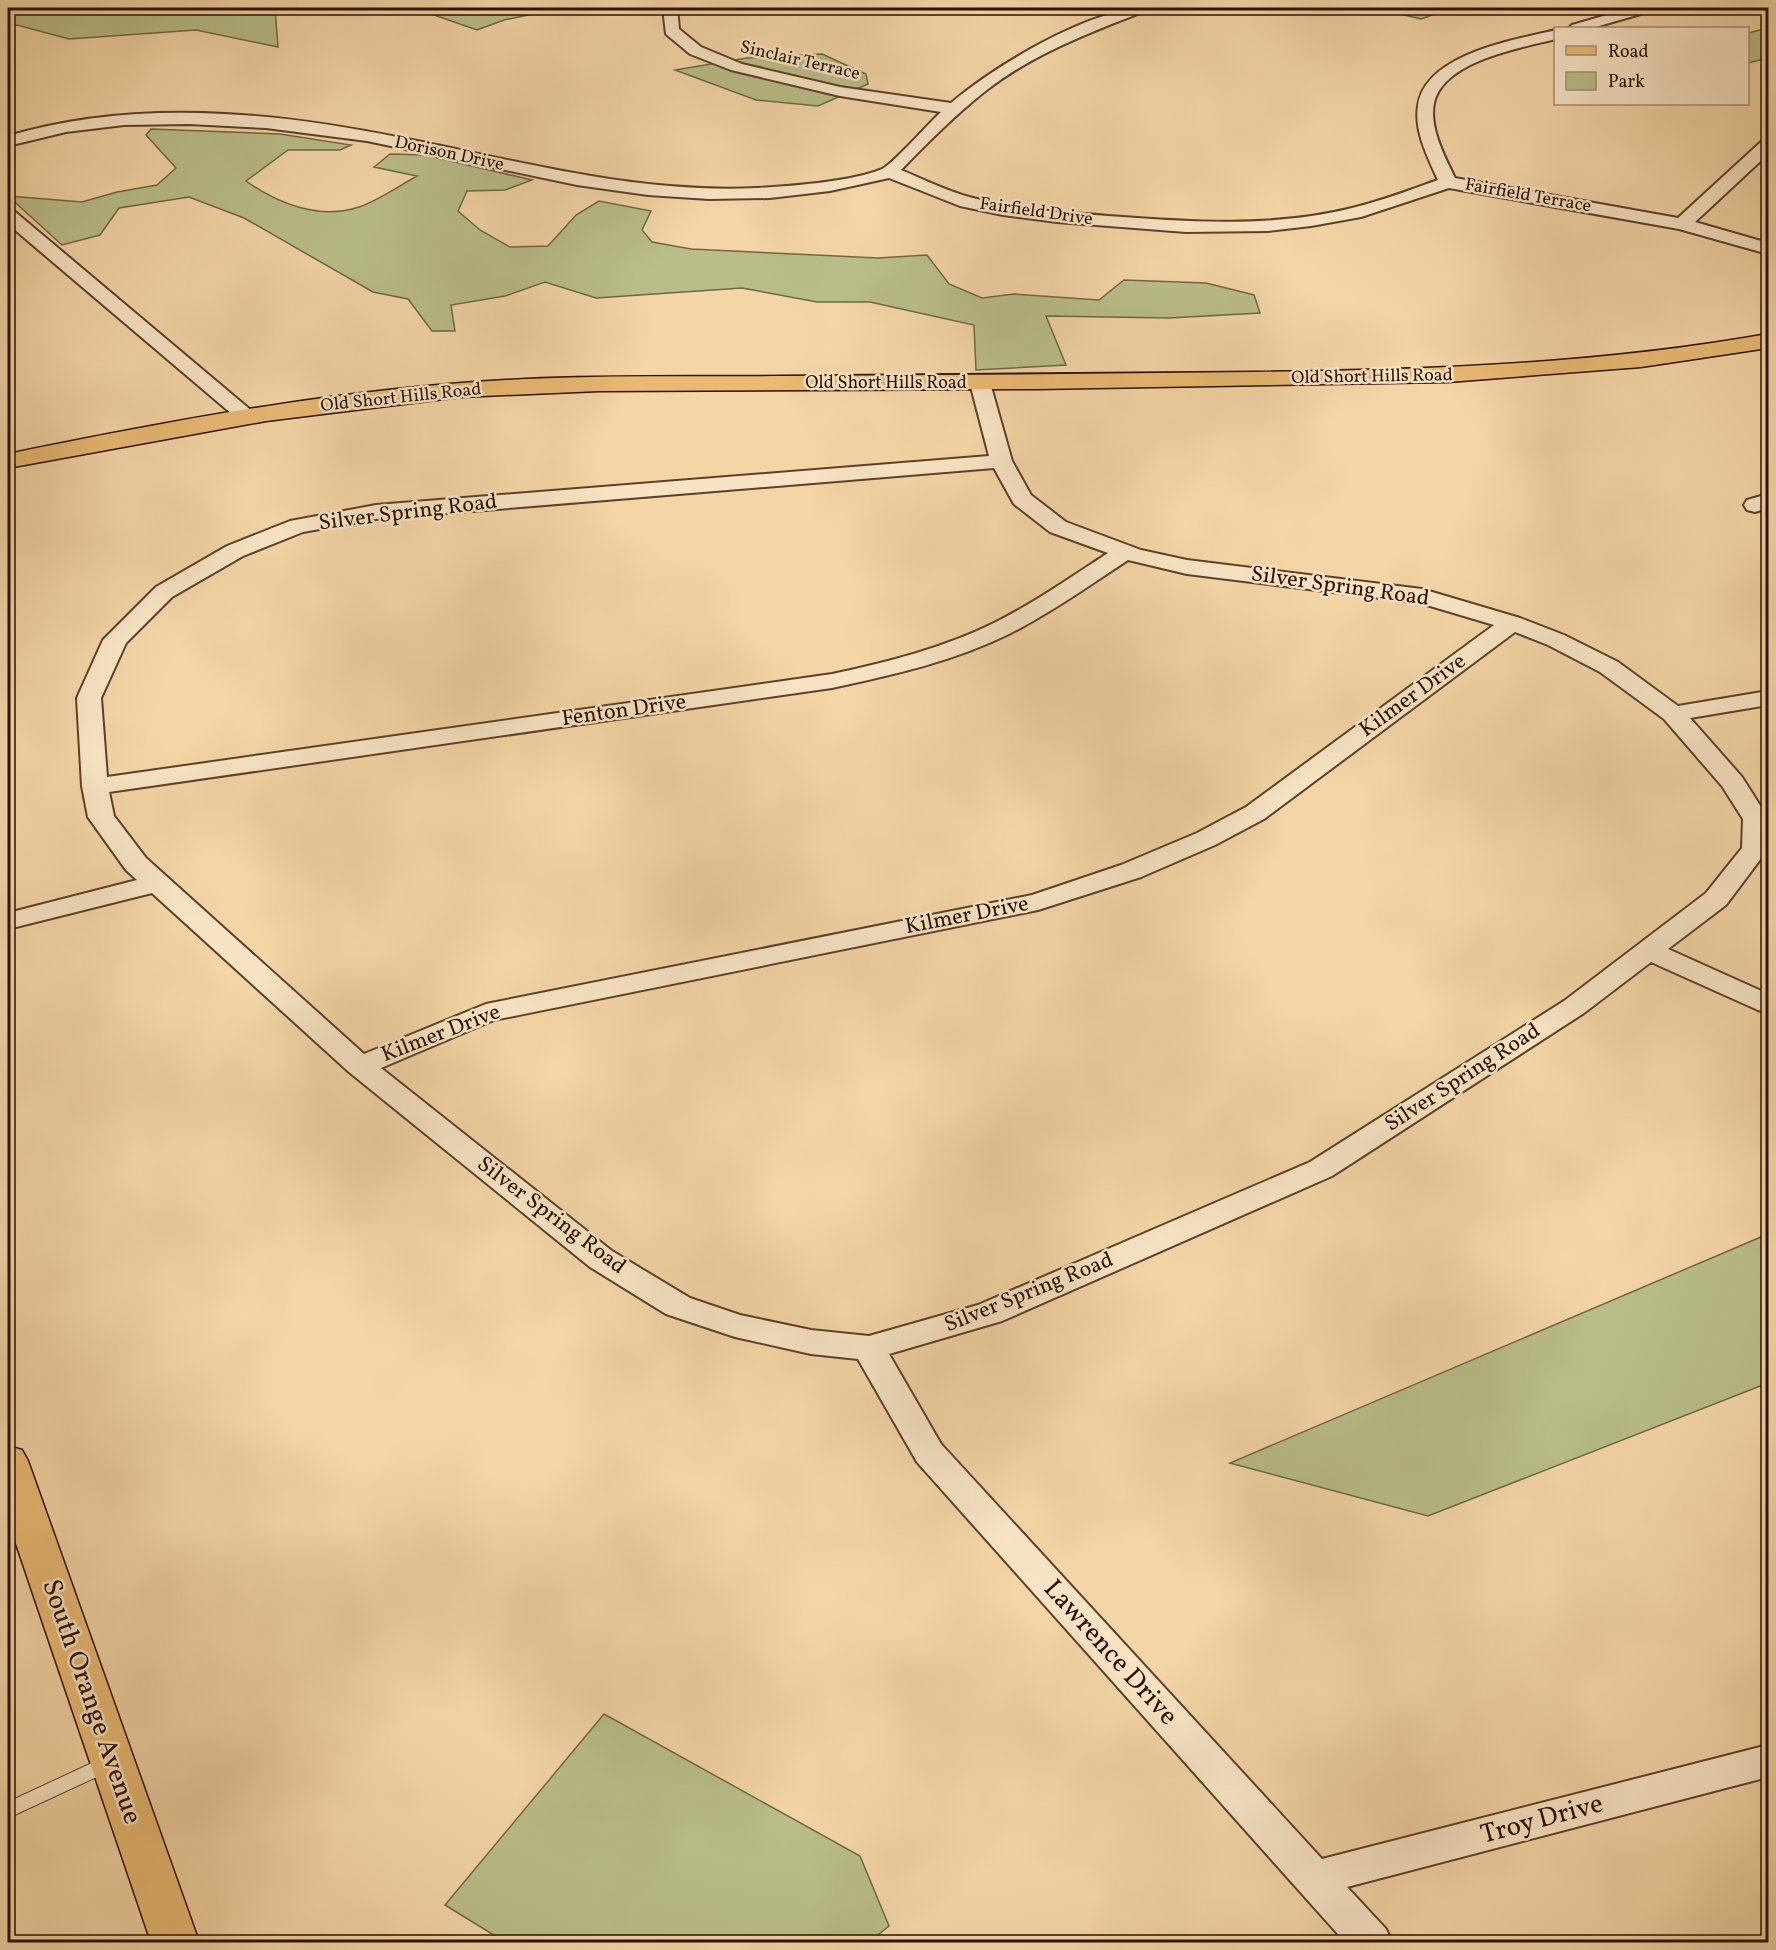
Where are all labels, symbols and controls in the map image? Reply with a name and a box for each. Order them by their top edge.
legend [1554,27,1749,105]
street label: Sinclair Terrace [738,35,862,87]
text: Road [1608,40,1649,65]
text: Park [1608,70,1645,95]
street label: Dorison Drive [392,130,506,178]
street label: Fairfield Terrace [1463,173,1593,219]
street label: Fairfield Drive [978,192,1094,232]
street label: Old Short Hills Road [1291,363,1453,391]
street label: Old Short Hills Road [805,371,967,396]
street label: Old Short Hills Road [319,377,483,419]
street label: Silver Spring Road [317,487,499,539]
street label: Silver Spring Road [1249,559,1431,615]
street label: Kilmer Drive [1353,647,1473,745]
street label: Fenton Drive [560,687,688,735]
street label: Kilmer Drive [903,889,1031,943]
street label: Kilmer Drive [377,997,505,1071]
street label: Silver Spring Road [1379,1016,1547,1140]
street label: Silver Spring Road [470,1150,632,1282]
street label: Silver Spring Road [940,1245,1118,1341]
street label: Lawrence Drive [1034,1572,1186,1734]
street label: South Orange Avenue [31,1575,151,1829]
street label: Troy Drive [1477,1785,1607,1855]

